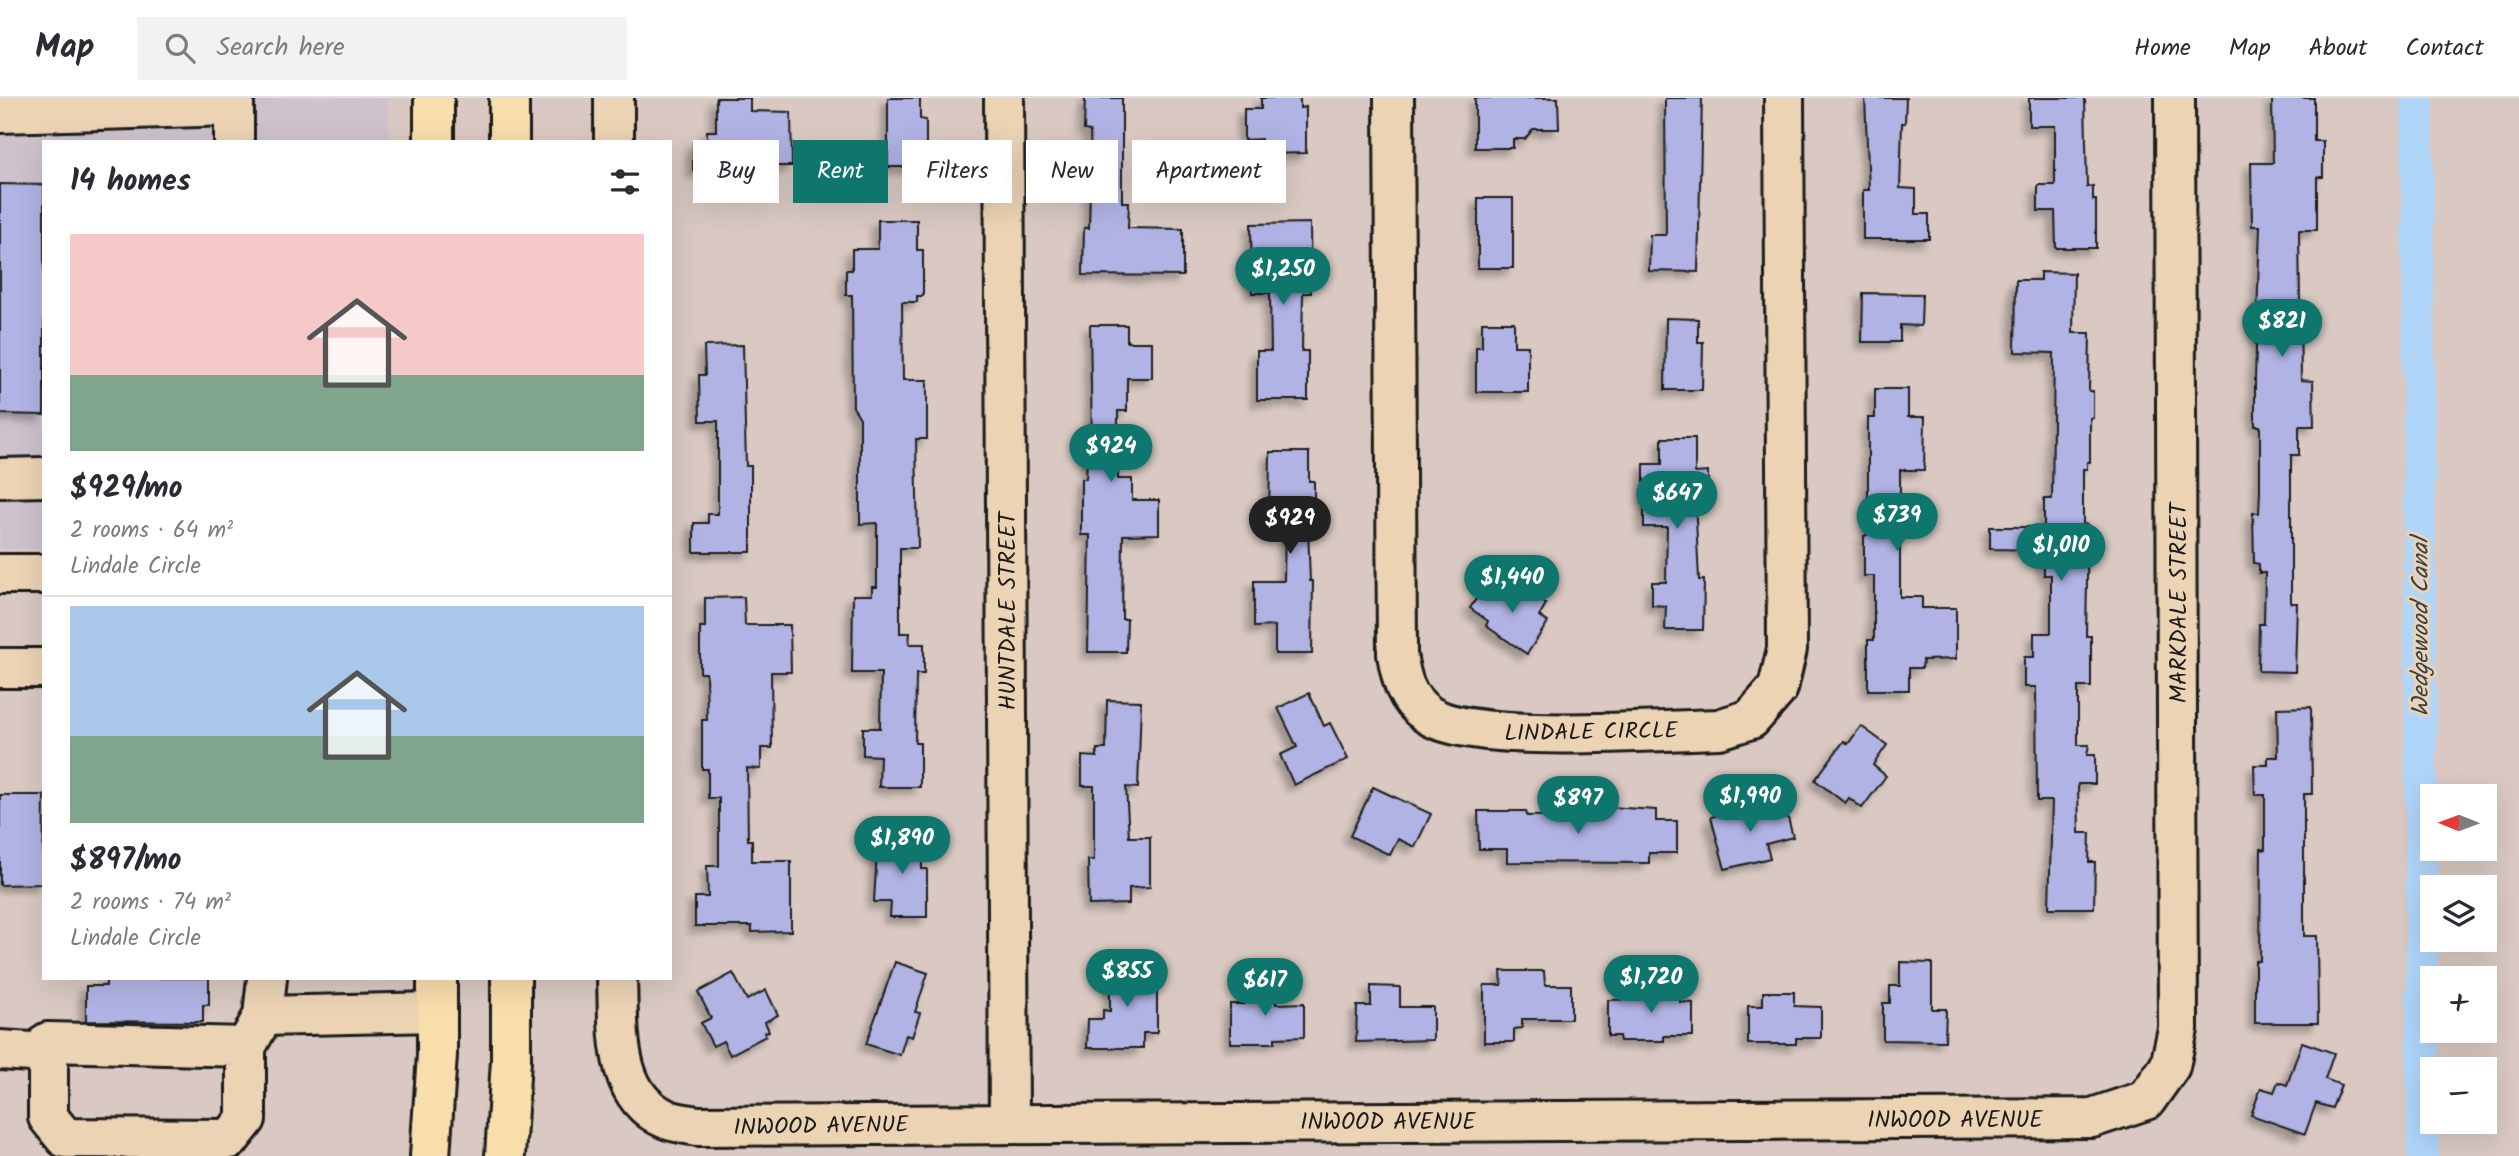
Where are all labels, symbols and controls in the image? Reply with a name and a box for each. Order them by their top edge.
search box [137,17,627,80]
text: Map [35,22,95,75]
text: Search here [217,27,345,69]
icon: search [161,29,199,67]
text: Home [2134,29,2191,68]
text: Map [2229,29,2271,68]
text: About [2309,29,2367,68]
text: Contact [2405,29,2484,68]
chip: Buy [693,140,779,203]
chip: Rent [793,140,888,203]
chip: Filters [902,140,1012,203]
chip: New [1026,140,1118,203]
chip: Apartment [1132,140,1286,203]
text: 14 homes [70,158,191,206]
icon: filters [606,163,644,201]
pin: $1,250 [1226,248,1340,307]
text: $1,250 [1251,252,1315,288]
icon: home [294,280,420,406]
pin: $821 [2241,300,2323,359]
text: $821 [2258,304,2306,340]
pin: $924 [1070,424,1152,484]
text: $924 [1085,429,1137,465]
text: $929/mo [70,465,182,513]
pin: $647 [1636,472,1718,531]
text: $647 [1652,476,1702,512]
pin: $739 [1856,494,1938,553]
pin: $929 [1249,496,1331,556]
text: $739 [1873,498,1921,534]
text: $929 [1265,501,1315,537]
street label: MARKDALE STREET [2162,501,2198,703]
street label: HUNTDALE STREET [991,510,1027,710]
text: 2 rooms · 64 m² [70,513,233,549]
pin: $1,010 [2004,524,2118,583]
text: $1,010 [2032,528,2090,564]
water label: Wedgewood Canal [2402,533,2441,716]
text: Lindale Circle [70,549,201,585]
pin: $1,440 [1455,556,1569,615]
text: $1,440 [1480,560,1544,596]
icon: home [294,652,420,778]
street label: LINDALE CIRCLE [1504,713,1679,753]
pin: $1,990 [1693,774,1807,834]
pin: $897 [1537,776,1619,836]
text: $1,990 [1719,779,1781,815]
text: $897 [1553,781,1603,817]
north arrow [2420,784,2497,861]
map controls [2420,784,2497,1134]
pin: $1,890 [845,816,959,876]
text: $1,890 [870,821,934,857]
text: $897/mo [70,837,182,885]
button: layers [2420,875,2497,952]
text: 2 rooms · 74 m² [70,885,231,921]
text: Lindale Circle [70,921,201,957]
pin: $855 [1086,950,1168,1009]
text: $855 [1102,954,1152,990]
pin: $1,720 [1594,956,1708,1015]
pin: $617 [1224,958,1306,1018]
text: $1,720 [1620,960,1682,996]
text: $617 [1243,963,1287,999]
button: + [2420,966,2497,1043]
button: − [2420,1057,2497,1134]
street label: INWOOD AVENUE [1867,1103,2043,1139]
street label: INWOOD AVENUE [1300,1105,1476,1141]
street label: INWOOD AVENUE [733,1107,910,1147]

